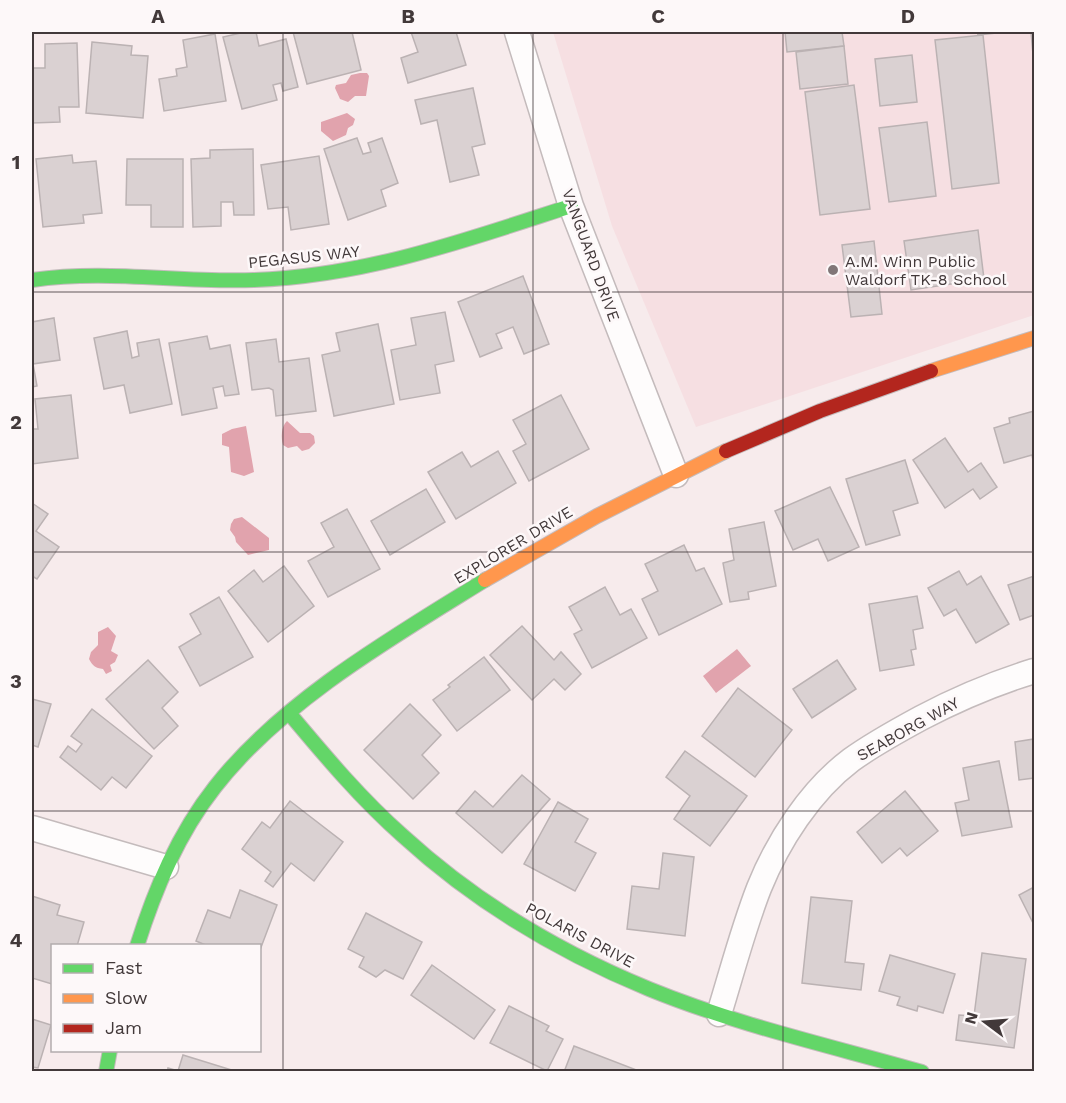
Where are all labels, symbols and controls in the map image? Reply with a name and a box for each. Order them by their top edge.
text: A [151,4,165,28]
text: B [401,4,415,28]
text: C [651,4,665,28]
text: D [901,4,915,28]
text: 1 [12,150,20,174]
street label: VANGUARD DRIVE [558,186,624,324]
street label: PEGASUS WAY [247,242,361,272]
place label: A.M. Winn Public Waldorf TK-8 School [845,252,1006,289]
marker: A.M. Winn Public Waldorf TK-8 School [826,263,840,277]
text: 2 [10,410,22,434]
street label: EXPLORER DRIVE [450,502,576,588]
text: 3 [10,669,22,693]
street label: SEABORG WAY [854,693,962,765]
street label: POLARIS DRIVE [522,898,638,972]
text: 4 [10,928,23,952]
legend [51,944,261,1052]
text: Fast [105,957,143,978]
text: Slow [105,987,148,1008]
north arrow [955,992,1015,1052]
text: N [960,1010,982,1026]
text: Jam [105,1017,142,1038]

